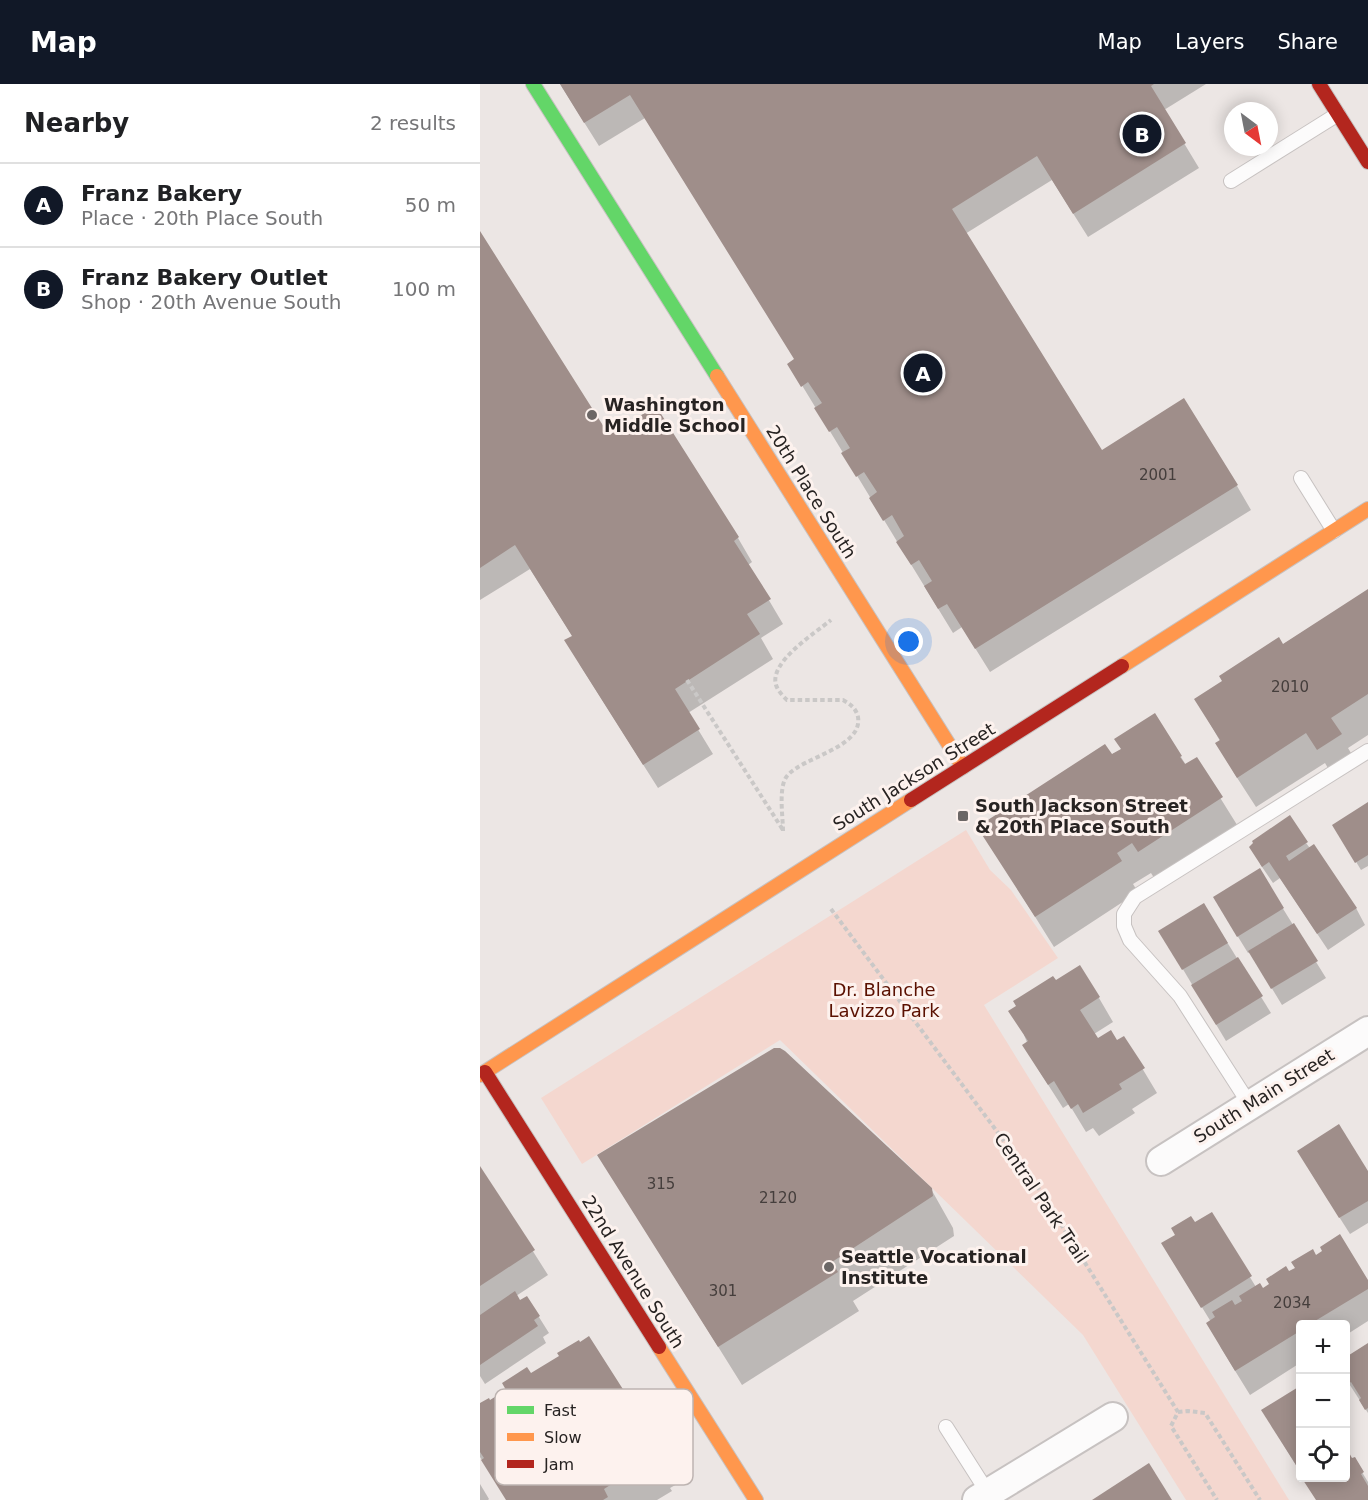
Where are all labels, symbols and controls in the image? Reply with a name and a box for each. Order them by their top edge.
text: Map [30,26,97,59]
text: Map [1098,30,1142,54]
text: Layers [1175,30,1244,54]
text: Share [1277,30,1338,54]
north arrow [1224,102,1278,156]
text: Nearby [24,108,129,138]
text: 2 results [370,111,456,135]
pin: B [1122,112,1162,156]
text: Franz Bakery [81,181,242,206]
text: A [36,193,51,217]
text: 50 m [405,193,456,217]
text: Place · 20th Place South [81,206,323,230]
text: Franz Bakery Outlet [81,265,328,290]
text: B [36,277,51,301]
text: 100 m [392,277,456,301]
text: Shop · 20th Avenue South [81,290,342,314]
pin: A [904,350,942,396]
place label: Washington Middle School [604,394,746,436]
marker: Washington Middle School [585,408,599,422]
street label: 20th Place South [762,421,861,562]
house number: 2001 [1139,466,1177,484]
your location [894,627,923,656]
house number: 2010 [1271,678,1309,696]
street label: South Jackson Street [829,718,999,835]
place label: South Jackson Street & 20th Place South [975,795,1188,837]
marker: South Jackson Street & 20th Place South [956,809,970,823]
park label: Dr. Blanche Lavizzo Park [828,979,940,1021]
street label: South Main Street [1190,1044,1338,1147]
street label: Central Park Trail [990,1129,1093,1267]
house number: 315 [647,1175,675,1193]
house number: 2120 [759,1189,797,1207]
street label: 22nd Avenue South [578,1191,689,1352]
place label: Seattle Vocational Institute [841,1246,1027,1288]
marker: Seattle Vocational Institute [822,1260,836,1274]
house number: 301 [709,1282,737,1300]
house number: 2034 [1273,1294,1311,1312]
map controls [1296,1320,1350,1482]
button: + [1296,1320,1350,1374]
button: − [1296,1374,1350,1428]
legend [495,1389,693,1485]
text: Fast [544,1401,576,1420]
text: Slow [544,1428,581,1447]
button: locate [1296,1428,1350,1482]
text: Jam [543,1455,574,1474]

